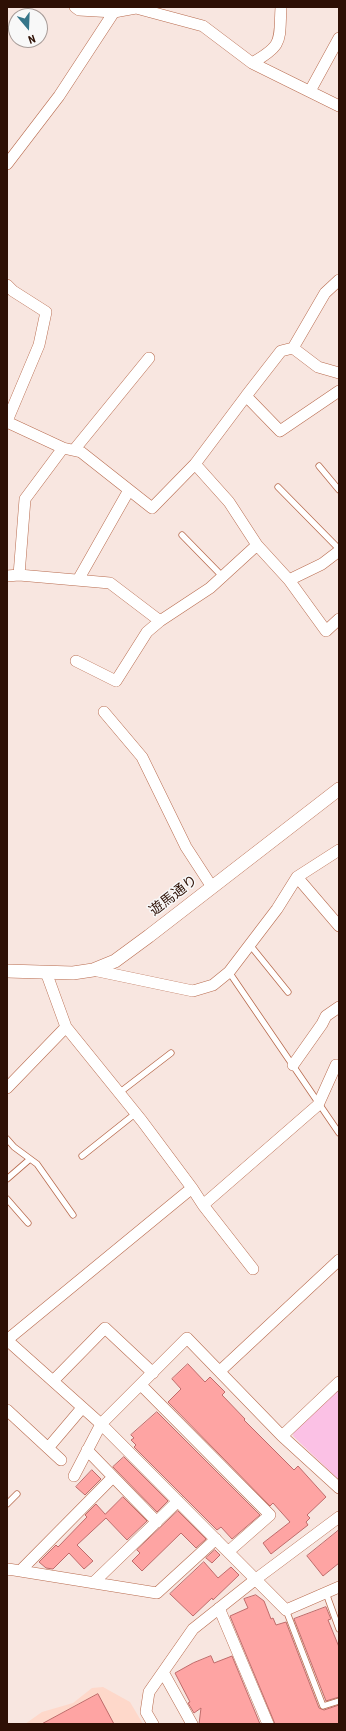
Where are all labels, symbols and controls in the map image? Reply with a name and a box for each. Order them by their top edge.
north arrow [8,8,48,48]
text: N [26,32,37,46]
street label: 遊馬通り [147,872,201,920]

